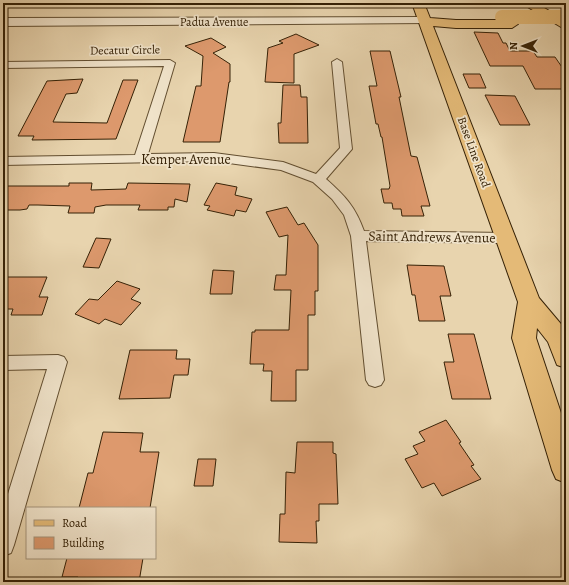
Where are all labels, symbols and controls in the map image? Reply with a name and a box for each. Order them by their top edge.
street label: Padua Avenue [180,14,248,30]
north arrow [503,26,543,66]
street label: Decatur Circle [90,41,160,59]
text: N [506,42,521,50]
street label: Base Line Road [454,114,494,190]
street label: Kemper Avenue [141,150,231,169]
street label: Saint Andrews Avenue [368,226,496,248]
legend [26,507,156,559]
text: Road [62,515,88,531]
text: Building [62,535,104,551]

